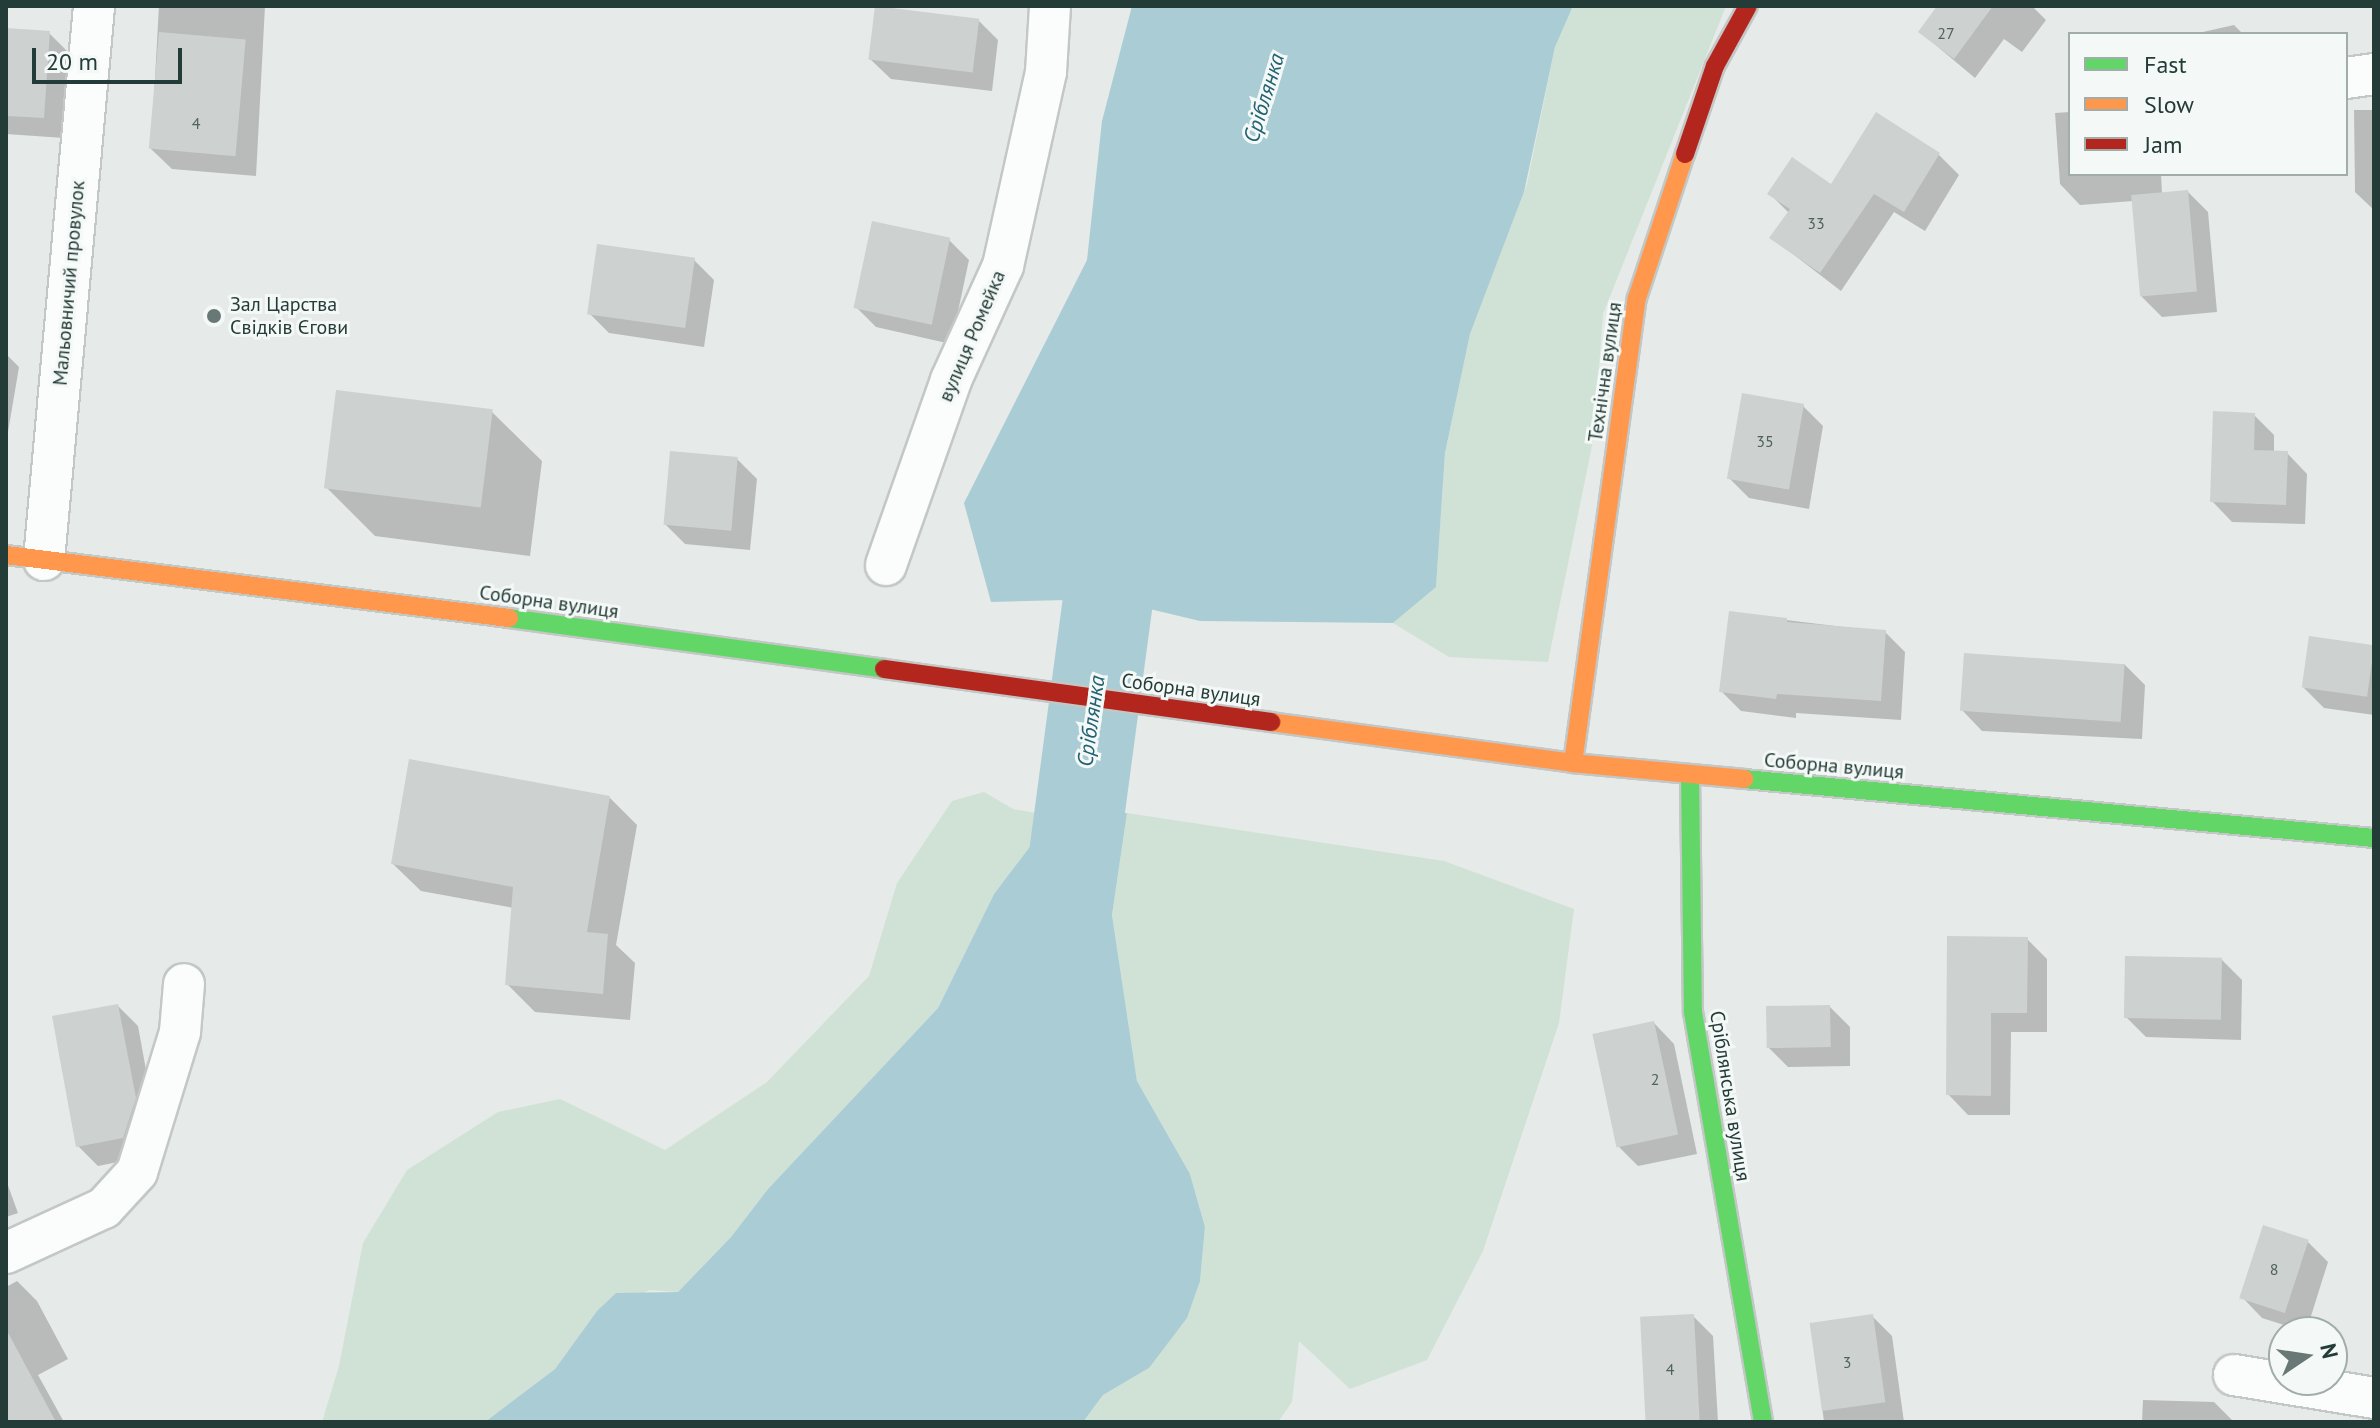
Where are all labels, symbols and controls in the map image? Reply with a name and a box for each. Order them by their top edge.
house number: 27 [1937,23,1955,43]
scale bar [36,32,186,82]
legend [2068,32,2348,176]
text: 20 m [46,46,98,77]
text: Fast [2144,49,2187,80]
water label: Сріблянка [1238,50,1290,146]
text: Slow [2144,89,2194,120]
house number: 4 [192,113,200,133]
text: Jam [2144,129,2182,160]
street label: Мальовничий провулок [48,179,90,387]
house number: 33 [1807,213,1825,233]
street label: вулиця Ромейка [934,267,1010,405]
place label: Зал Царства Свідків Єгови [230,292,348,339]
street label: Технічна вулиця [1583,300,1627,444]
marker: Зал Царства Свідків Єгови [205,307,223,325]
house number: 35 [1756,431,1774,451]
street label: Соборна вулиця [478,580,620,624]
street label: Соборна вулиця [1120,668,1262,712]
water label: Сріблянка [1072,674,1110,768]
street label: Соборна вулиця [1763,748,1905,784]
street label: Сріблянська вулиця [1705,1009,1755,1183]
house number: 2 [1651,1069,1659,1089]
house number: 8 [2270,1259,2278,1279]
north arrow [2268,1316,2348,1396]
text: N [2314,1341,2345,1361]
house number: 3 [1843,1352,1851,1372]
house number: 4 [1666,1359,1674,1379]

